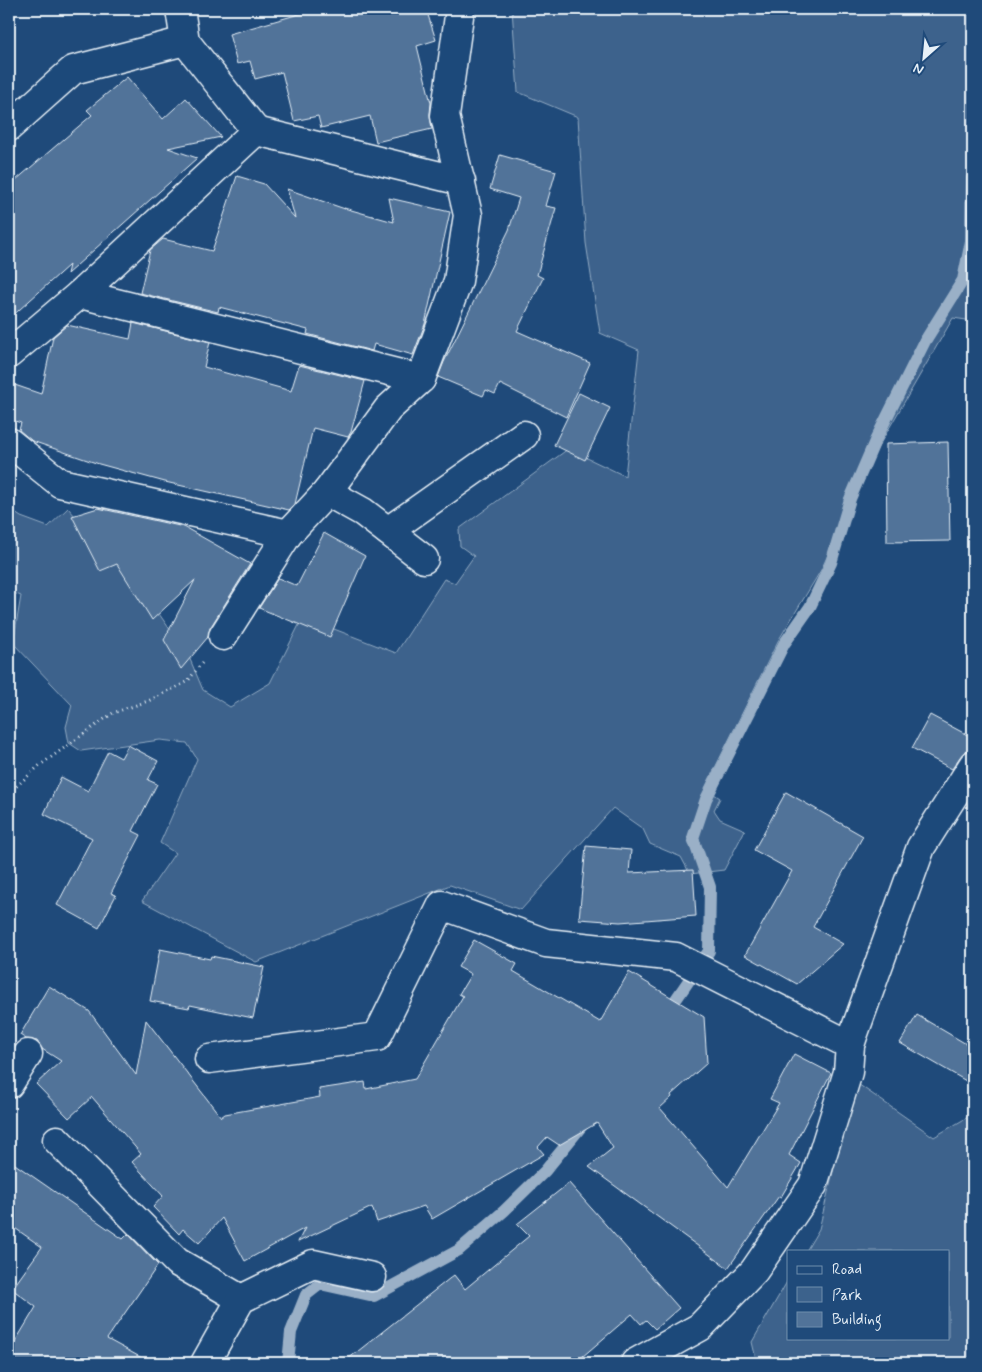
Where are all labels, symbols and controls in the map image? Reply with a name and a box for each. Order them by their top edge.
north arrow [900,32,950,82]
text: N [910,59,927,79]
legend [787,1250,950,1340]
text: Road [832,1260,862,1280]
text: Park [832,1286,862,1306]
text: Building [832,1310,882,1331]

